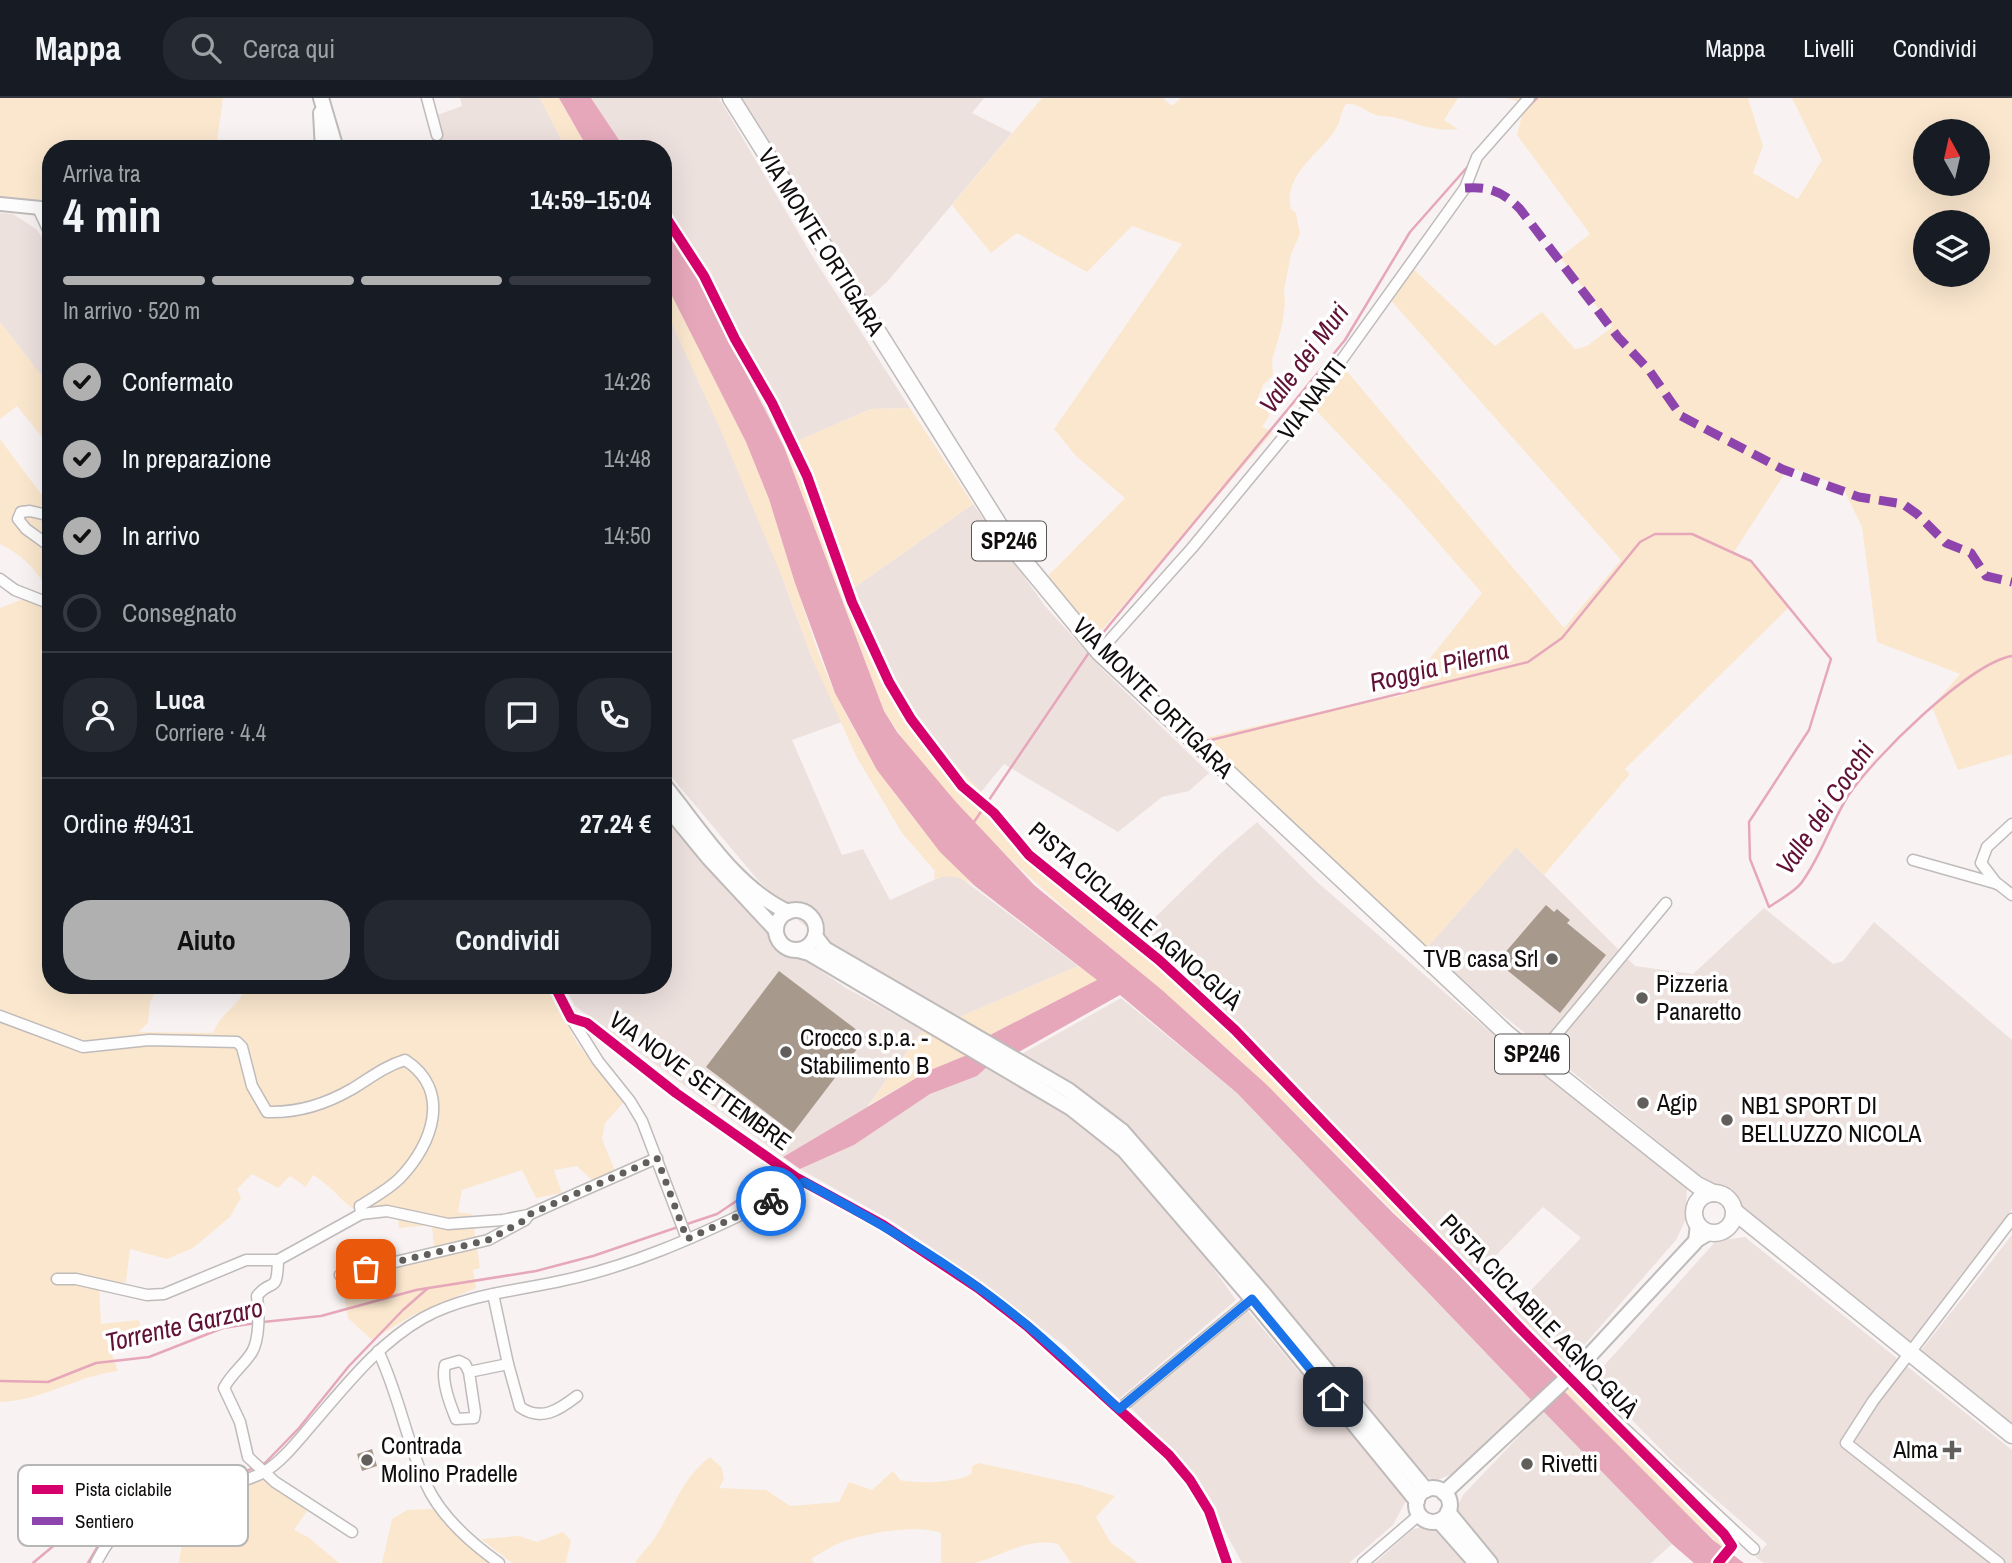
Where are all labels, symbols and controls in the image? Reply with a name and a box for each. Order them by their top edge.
search box [163,17,653,80]
text: Mappa [35,26,121,70]
icon: search [187,29,225,67]
text: Cerca qui [243,31,335,66]
text: Mappa [1705,32,1765,64]
text: Livelli [1803,32,1855,64]
text: Condividi [1893,32,1977,64]
north arrow [1913,119,1990,196]
map controls [1913,119,1990,287]
street label: VIA MONTE ORTIGARA [751,142,893,342]
text: Arriva tra [63,158,141,189]
text: 14:59–15:04 [530,182,651,217]
text: 4 min [63,184,162,246]
button: layers [1913,210,1990,287]
text: In arrivo · 520 m [63,295,200,326]
water label: Valle dei Muri [1251,295,1357,420]
street label: VIA NANTI [1270,351,1353,446]
icon: check [63,363,101,401]
text: Confermato [122,364,233,399]
text: 14:26 [604,366,651,397]
icon: check [63,440,101,478]
text: In preparazione [122,441,271,476]
text: 14:48 [604,443,651,474]
icon: check [63,517,101,555]
text: In arrivo [122,518,200,553]
text: 14:50 [604,520,651,551]
road number: SP246 [972,522,1046,560]
text: Consegnato [122,595,237,630]
street label: VIA MONTE ORTIGARA [1066,610,1242,785]
water label: Roggia Pilerna [1366,631,1512,700]
button: person [63,678,137,752]
button: chat [485,678,559,752]
button: phone [577,678,651,752]
text: Luca [155,682,205,717]
text: Corriere · 4.4 [155,717,266,748]
water label: Valle dei Cocchi [1767,734,1882,881]
text: Ordine #9431 [63,806,193,841]
text: 27.24 € [580,806,651,841]
street label: PISTA CICLABILE AGNO-GUÀ [1023,814,1249,1017]
button: Aiuto [63,900,350,980]
button: Condividi [364,900,651,980]
place label: TVB casa Srl [1423,942,1538,974]
marker: TVB casa Srl [1544,951,1560,967]
place label: Pizzeria Panaretto [1656,967,1741,1027]
marker: Pizzeria Panaretto [1634,990,1650,1006]
street label: VIA NOVE SETTEMBRE [603,1003,798,1157]
place label: Crocco s.p.a. - Stabilimento B [800,1021,929,1081]
road number: SP246 [1495,1035,1569,1074]
marker: Crocco s.p.a. - Stabilimento B [778,1044,794,1060]
place label: Agip [1656,1086,1698,1118]
place label: NB1 SPORT DI BELLUZZO NICOLA [1741,1089,1922,1149]
marker: Agip [1635,1095,1651,1111]
marker: NB1 SPORT DI BELLUZZO NICOLA [1719,1112,1735,1128]
courier [736,1166,806,1236]
icon: bike [752,1182,790,1220]
street label: PISTA CICLABILE AGNO-GUÀ [1434,1206,1646,1425]
pin [336,1239,396,1299]
icon: bag [347,1250,385,1288]
water label: Torrente Garzaro [102,1289,266,1360]
pin [1303,1367,1363,1427]
icon: home [1314,1378,1352,1416]
place label: Contrada Molino Pradelle [381,1429,518,1489]
place label: Alma [1892,1433,1938,1465]
marker: Alma [1944,1442,1960,1458]
place label: Rivetti [1541,1447,1598,1479]
marker: Contrada Molino Pradelle [359,1452,375,1468]
marker: Rivetti [1519,1456,1535,1472]
legend [18,1465,248,1546]
text: Pista ciclabile [75,1476,172,1502]
text: Sentiero [75,1508,134,1534]

